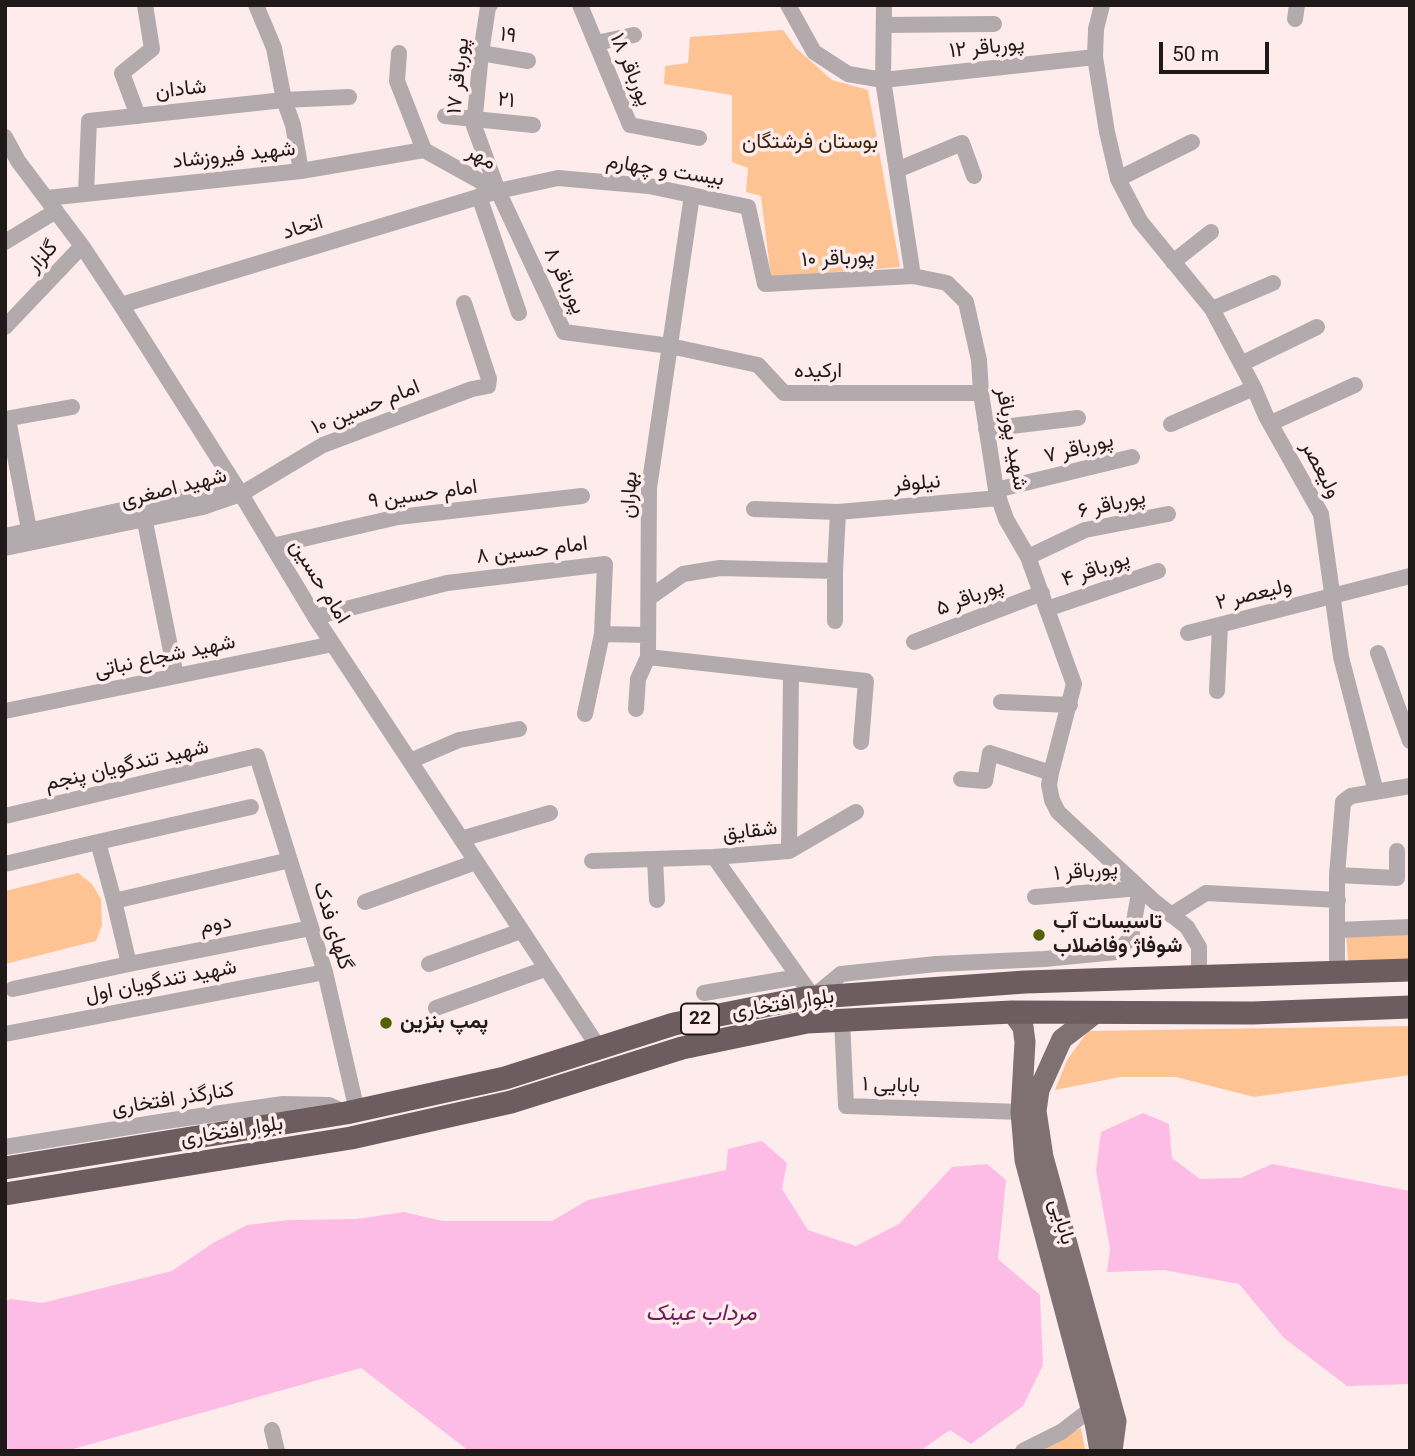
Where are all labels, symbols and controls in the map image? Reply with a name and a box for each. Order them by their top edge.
street label: ۱۹ [498,22,518,50]
scale bar [1163,28,1273,72]
street label: پورباقر ۱۸ [603,30,657,110]
street label: پورباقر ۱۲ [948,32,1026,64]
street label: پورباقر ۱۷ [442,37,476,115]
text: 50 m [1172,42,1219,66]
street label: شادان [154,75,208,105]
street label: ۲۱ [496,88,516,114]
park label: بوستان فرشتگان [742,130,878,156]
street label: شهید فیروزشاد [171,137,297,175]
street label: مهر [462,140,500,176]
street label: بیست و چهارم [604,149,726,193]
street label: اتحاد [280,210,326,246]
street label: گلزار [22,236,64,278]
street label: پورباقر ۸ [538,244,590,318]
street label: پورباقر ۱۰ [801,245,875,273]
street label: ارکیده [794,359,842,385]
street label: امام حسین ۱۰ [308,375,424,441]
street label: شهید پورباقر [990,386,1032,492]
street label: پورباقر ۷ [1042,428,1116,470]
street label: ولیعصر [1295,437,1345,503]
street label: شهید اصغری [118,464,230,514]
street label: نیلوفر [892,469,942,499]
street label: بهاران [616,471,644,519]
street label: امام حسین ۹ [367,475,479,515]
street label: پورباقر ۶ [1076,485,1148,525]
street label: امام حسین ۸ [475,532,589,570]
street label: امام حسین [283,535,355,629]
street label: پورباقر ۴ [1059,547,1133,593]
street label: ولیعصر ۲ [1213,573,1295,617]
street label: پورباقر ۵ [932,574,1008,622]
street label: شهید شجاع نباتی [92,630,238,684]
street label: شهید تندگویان پنجم [43,735,211,797]
street label: شقایق [721,816,779,848]
street label: پورباقر ۱ [1053,857,1119,887]
street label: گلهای فدک [307,879,357,973]
street label: دوم [198,910,234,940]
place label: تاسیسات آب شوفاژ وفاضلاب [1053,910,1182,960]
marker: تاسیسات آب شوفاژ وفاضلاب [1031,927,1047,943]
street label: شهید تندگویان اول [83,955,239,1009]
street label: بلوار افتخاری [730,984,836,1026]
road number: 22 [681,1004,719,1035]
place label: پمپ بنزین [400,1010,488,1036]
marker: پمپ بنزین [378,1015,394,1031]
street label: بابایی ۱ [862,1072,920,1100]
street label: کنارگذر افتخاری [110,1078,236,1122]
street label: بلوار افتخاری [179,1111,285,1153]
street label: بابایی [1042,1196,1080,1248]
water label: مرداب عینک [645,1300,757,1328]

